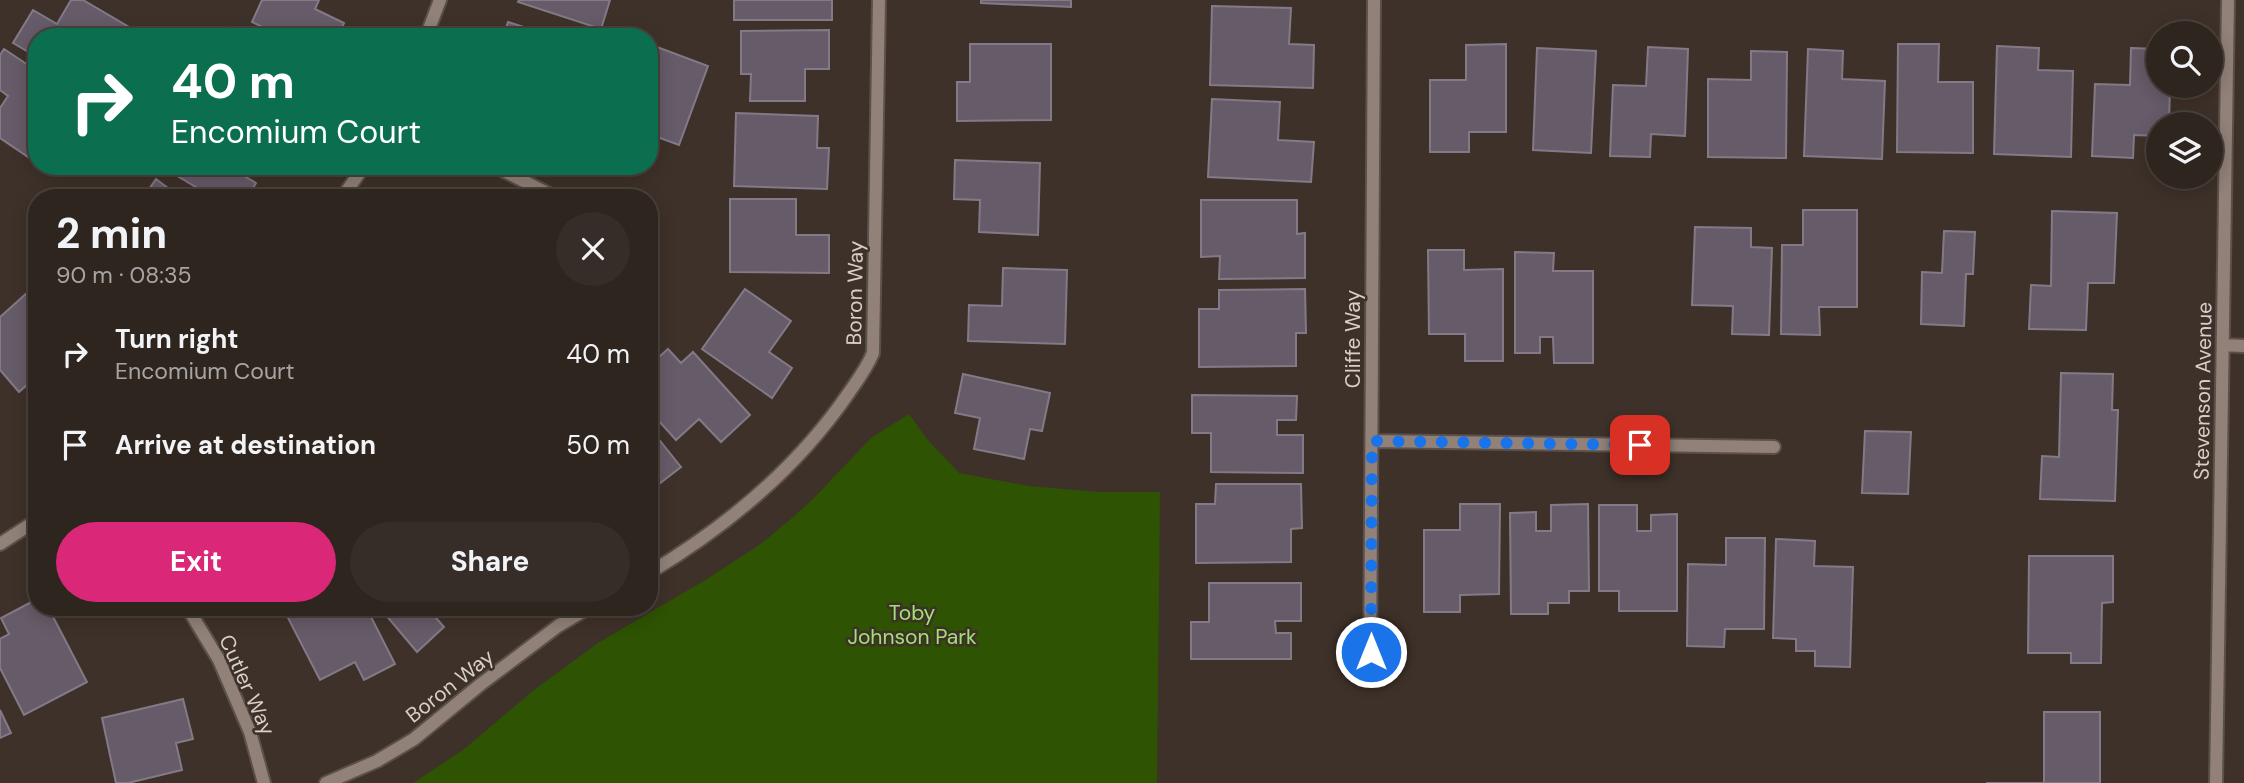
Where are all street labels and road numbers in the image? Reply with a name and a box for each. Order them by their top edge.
street label: Boron Way [840,240,870,346]
street label: Cliffe Way [1339,290,1367,388]
street label: Stevenson Avenue [2187,302,2219,480]
street label: Cutler Way [212,630,282,740]
street label: Boron Way [400,643,500,729]

